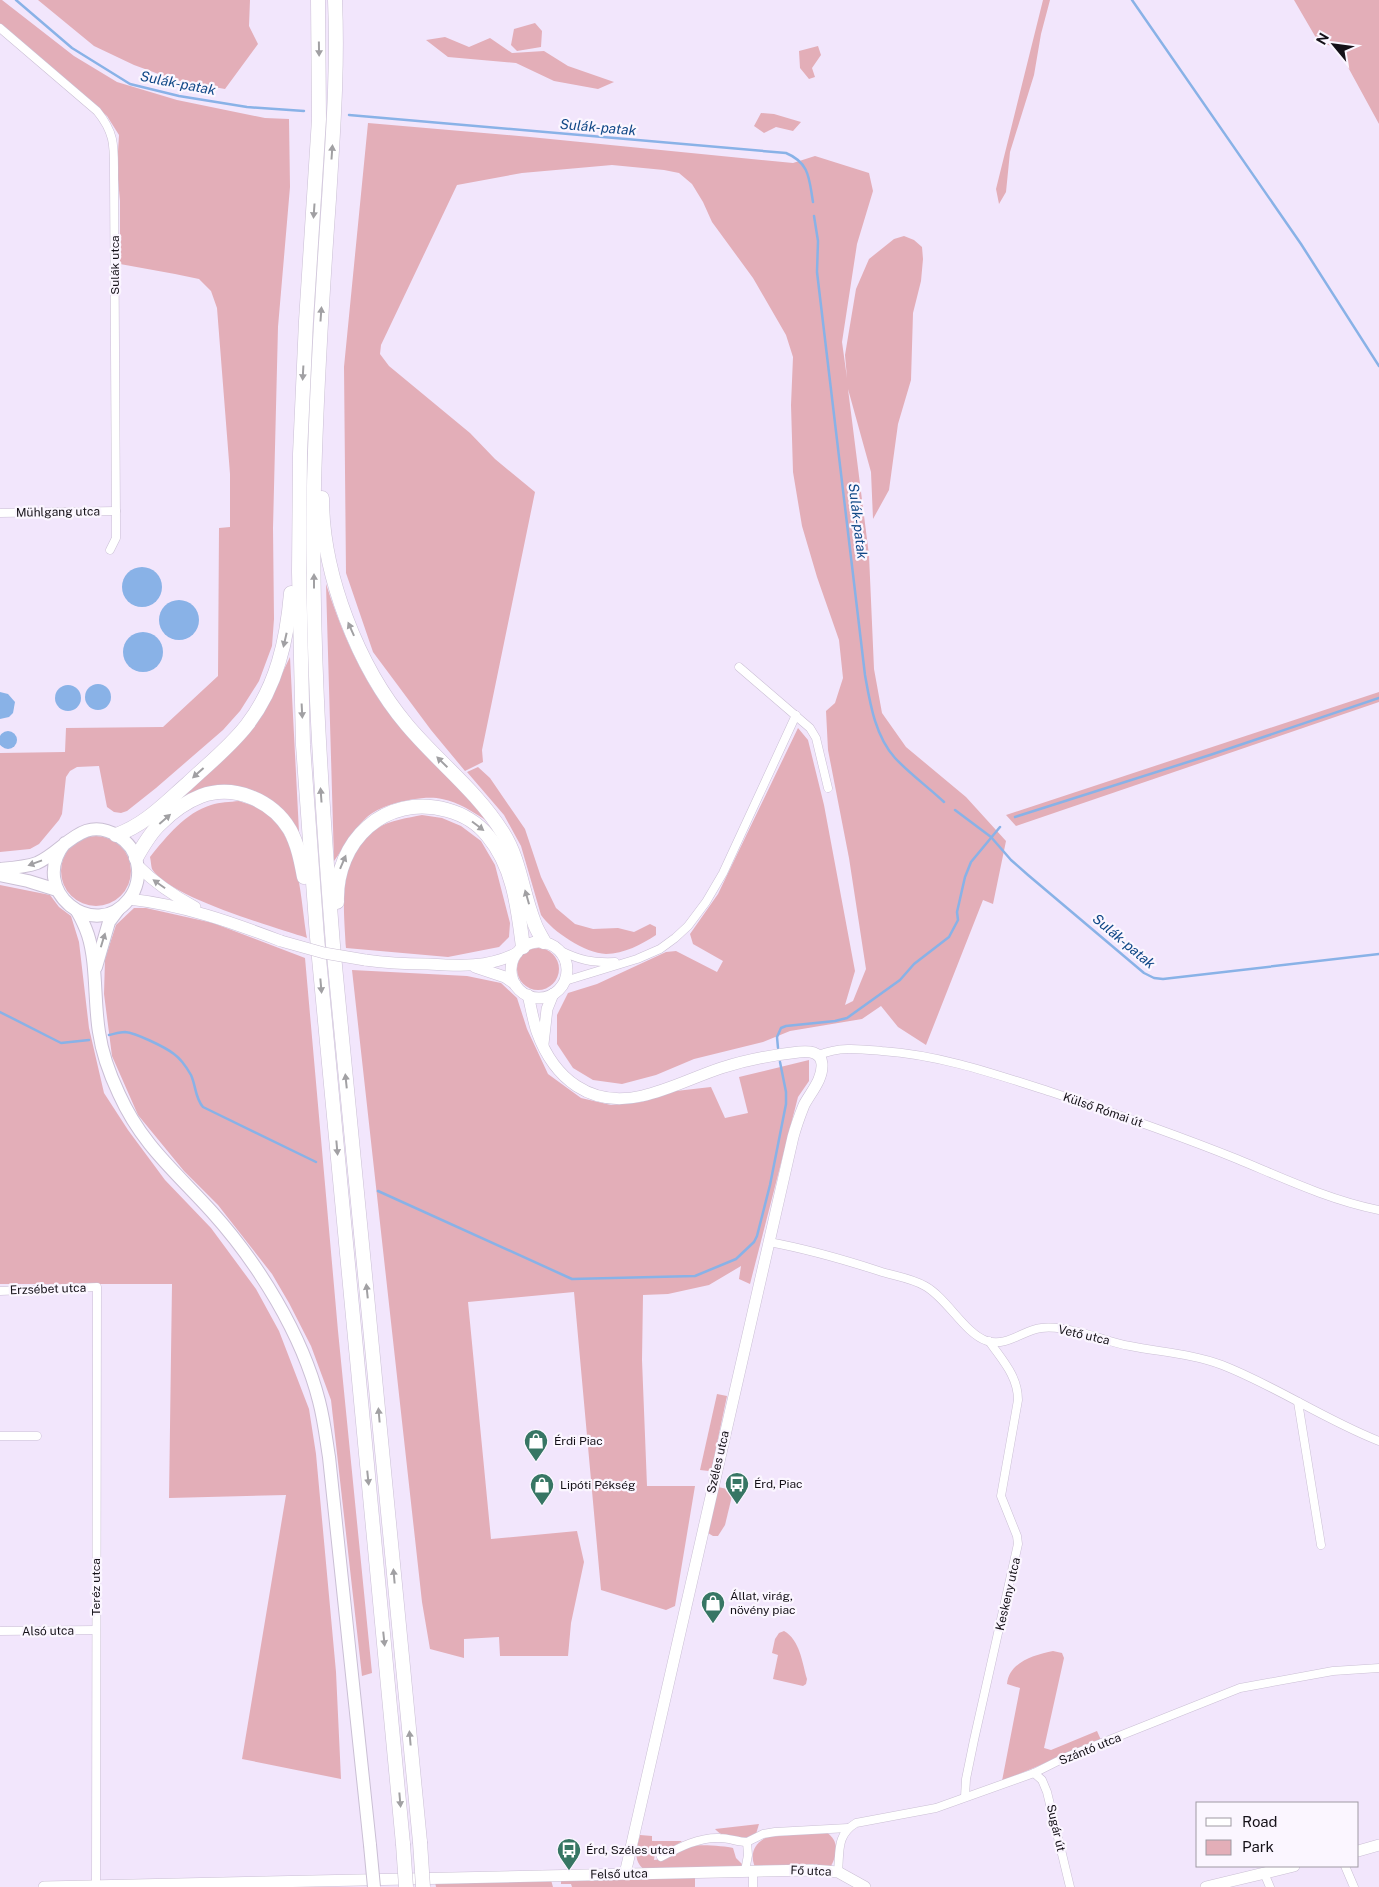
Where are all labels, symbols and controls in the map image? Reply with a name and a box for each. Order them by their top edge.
north arrow [1309,20,1359,70]
text: N [1313,30,1332,47]
one-way arrow [315,41,323,57]
water label: Sulák-patak [139,68,218,98]
water label: Sulák-patak [559,116,637,138]
one-way arrow [328,144,336,160]
one-way arrow [309,203,317,219]
street label: Sulák utca [108,235,122,295]
one-way arrow [318,306,326,322]
one-way arrow [299,365,307,381]
water label: Sulák-patak [845,482,871,560]
street label: Mühlgang utca [16,504,100,520]
one-way arrow [310,572,318,588]
one-way arrow [346,622,354,636]
one-way arrow [281,633,289,648]
one-way arrow [298,703,306,719]
one-way arrow [437,756,449,768]
one-way arrow [192,767,204,779]
one-way arrow [317,787,325,803]
one-way arrow [159,814,171,825]
one-way arrow [471,821,484,831]
one-way arrow [340,855,348,869]
one-way arrow [28,859,42,867]
one-way arrow [152,879,166,889]
one-way arrow [522,890,530,905]
water label: Sulák-patak [1090,910,1159,972]
one-way arrow [99,932,107,948]
one-way arrow [318,978,326,994]
one-way arrow [342,1073,350,1089]
street label: Külső Római út [1061,1090,1145,1130]
one-way arrow [333,1140,341,1156]
street label: Erzsébet utca [10,1281,86,1297]
one-way arrow [363,1282,371,1298]
street label: Vető utca [1057,1322,1111,1348]
one-way arrow [375,1406,383,1422]
shop icon: Érdi Piac [523,1428,549,1462]
street label: Széles utca [704,1429,732,1495]
place label: Érdi Piac [554,1434,603,1448]
one-way arrow [364,1470,372,1486]
bus stop icon: Érd, Piac [724,1471,750,1505]
shop icon: Lipóti Pékség [529,1472,555,1506]
place label: Érd, Piac [754,1477,803,1491]
place label: Lipóti Pékség [560,1478,635,1492]
street label: Keskeny utca [993,1556,1023,1632]
street label: Teréz utca [89,1558,103,1616]
one-way arrow [390,1568,398,1584]
place label: Állat, virág, növény piac [730,1589,796,1617]
shop icon: Állat, virág, növény piac [700,1590,726,1624]
street label: Alsó utca [22,1624,74,1638]
one-way arrow [380,1632,388,1648]
one-way arrow [406,1730,414,1746]
street label: Szántó utca [1057,1730,1123,1768]
one-way arrow [396,1792,404,1808]
legend [1196,1802,1359,1867]
street label: Sugár út [1044,1803,1068,1853]
text: Road [1242,1813,1278,1830]
bus stop icon: Érd, Széles utca [556,1837,582,1871]
text: Park [1242,1838,1274,1855]
place label: Érd, Széles utca [586,1843,675,1857]
street label: Fő utca [790,1863,832,1879]
street label: Felső utca [590,1866,648,1882]

